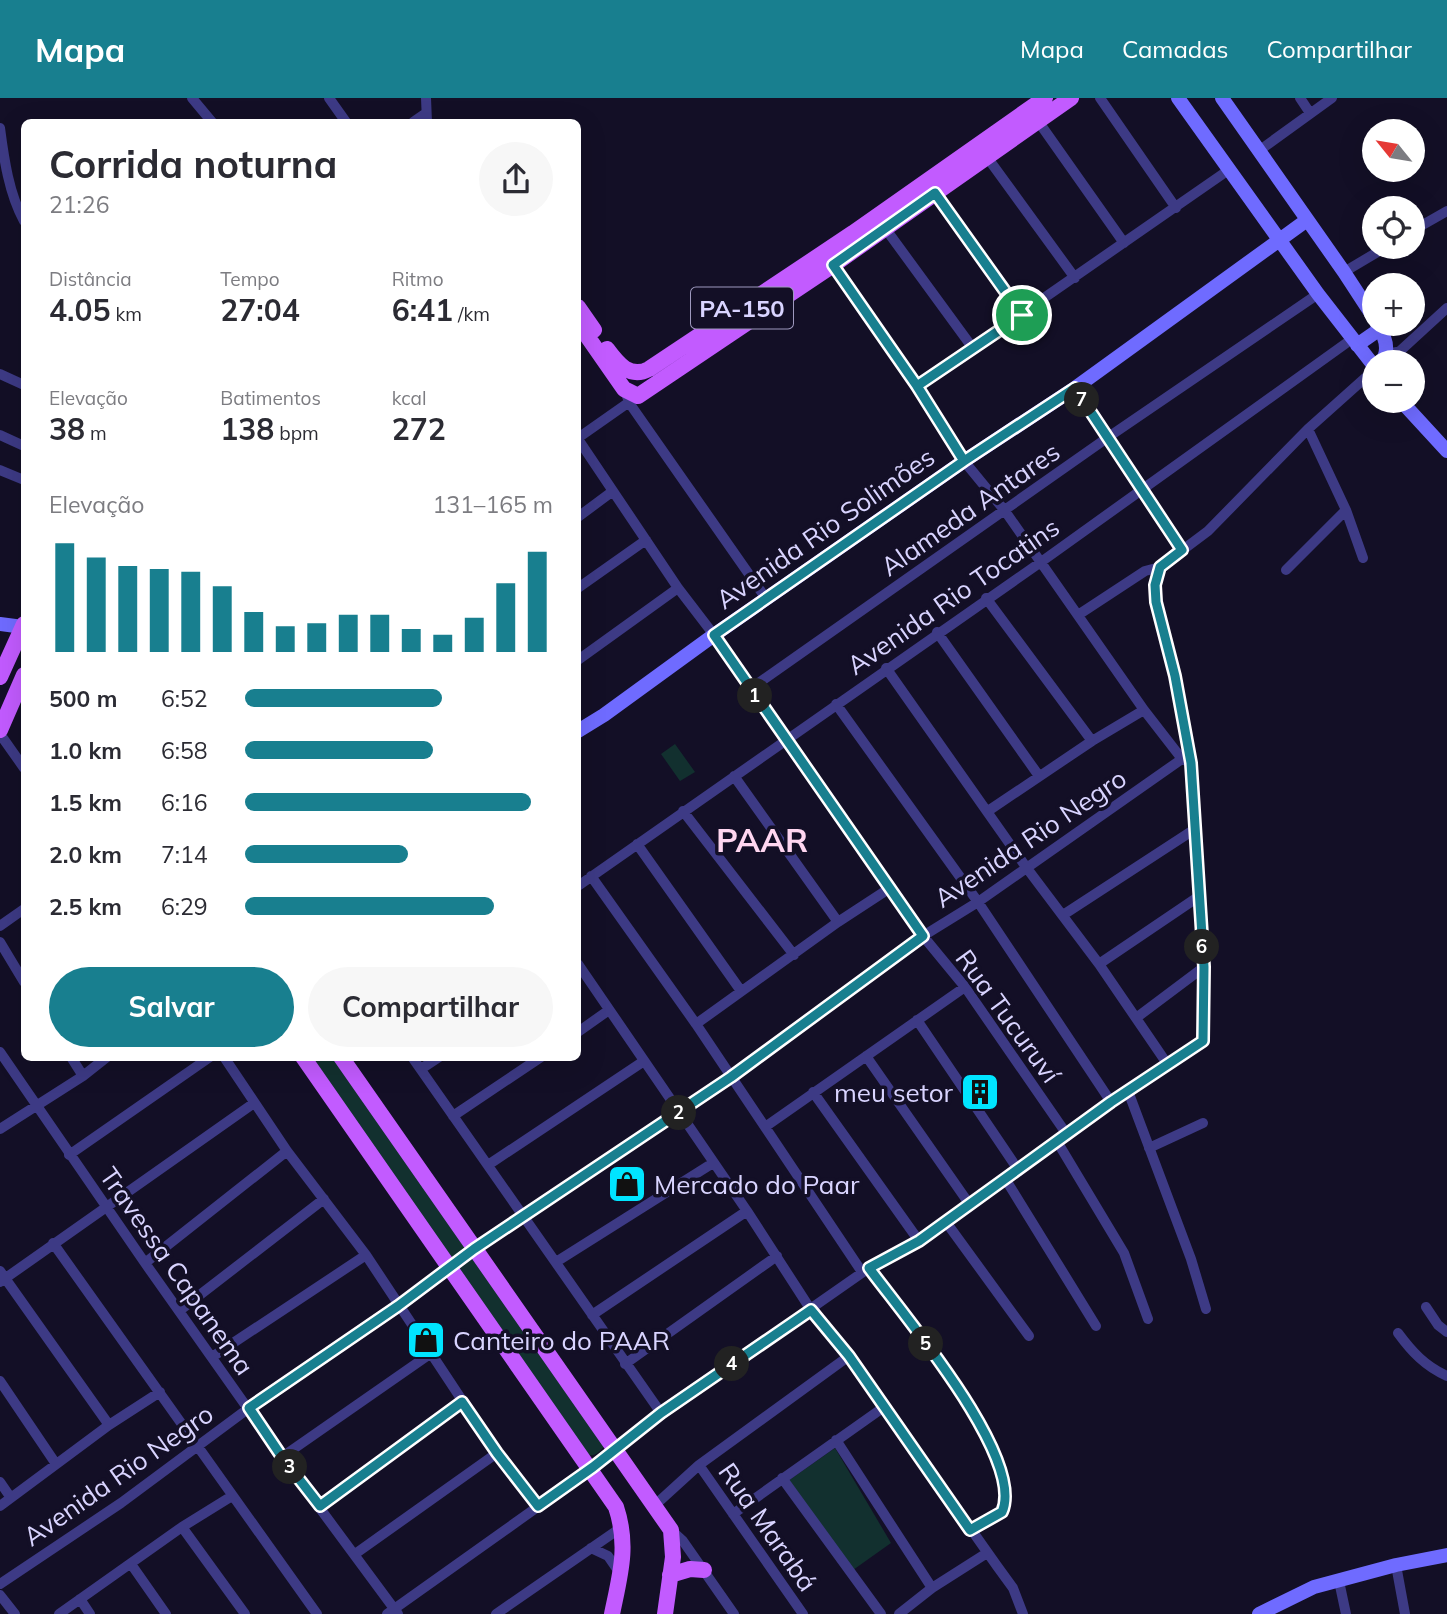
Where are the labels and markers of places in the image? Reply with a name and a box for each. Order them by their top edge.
pin [992,285,1052,345]
pin: 7 [1064,382,1100,418]
pin: 1 [738,678,772,714]
pin: 6 [1184,930,1220,964]
building icon: meu setor [959,1071,1001,1113]
place label: meu setor [834,1076,954,1109]
pin: 2 [662,1096,696,1130]
shop icon: Mercado do Paar [606,1163,648,1205]
place label: Mercado do Paar [654,1168,860,1201]
shop icon: Canteiro do PAAR [405,1319,447,1361]
place label: Canteiro do PAAR [453,1324,670,1357]
pin: 5 [908,1326,944,1362]
pin: 4 [714,1346,750,1382]
pin: 3 [272,1450,308,1484]

